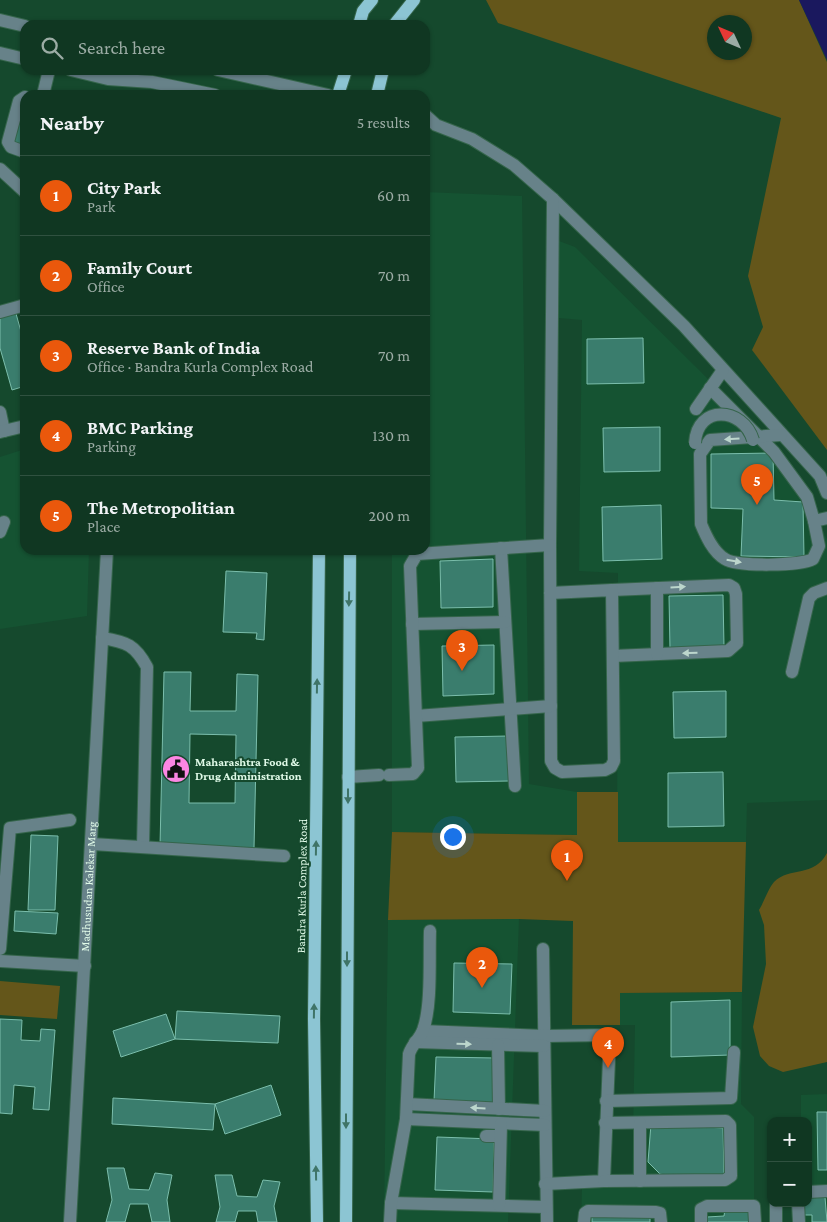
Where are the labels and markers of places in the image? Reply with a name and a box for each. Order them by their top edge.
pin: 5 [741,464,773,505]
pin: 3 [446,630,478,671]
public building icon: Maharashtra Food & Drug Administration [161,754,191,784]
place label: Maharashtra Food & Drug Administration [195,755,302,783]
pin: 1 [551,840,583,881]
pin: 2 [466,947,498,988]
pin: 4 [592,1027,624,1068]

